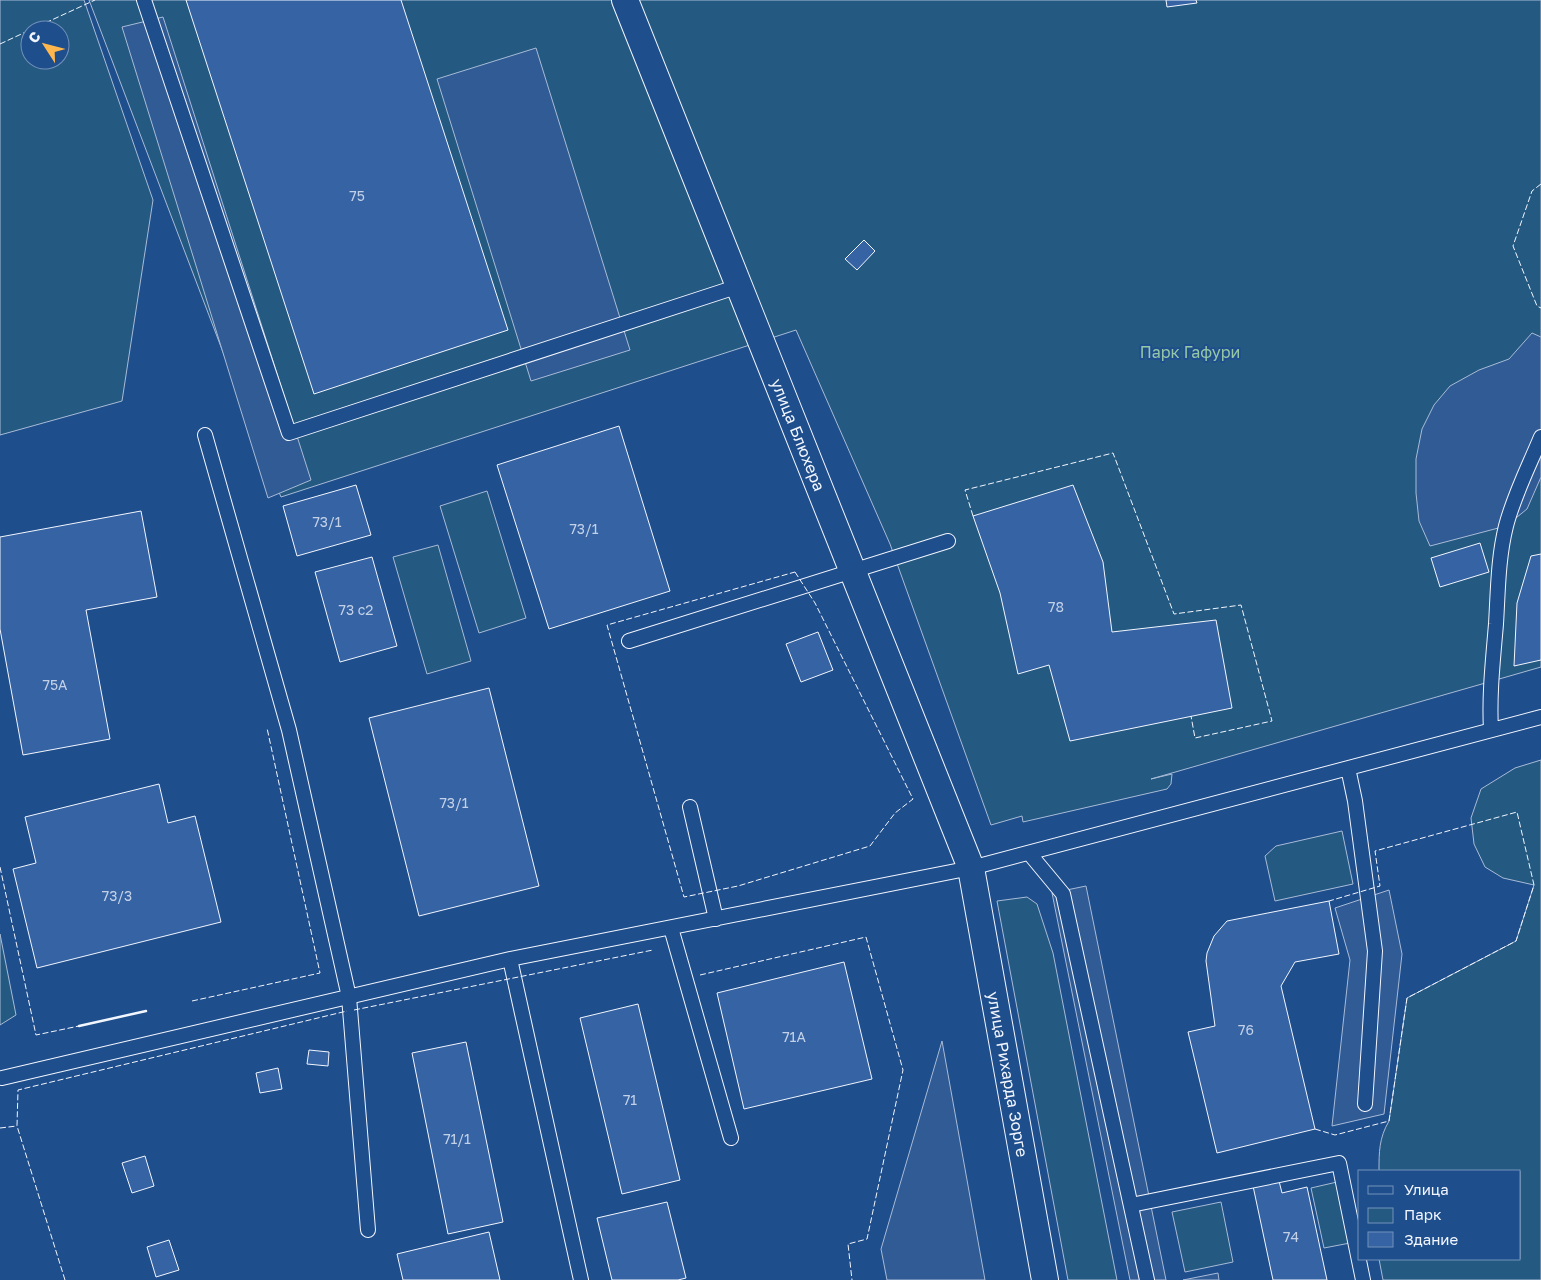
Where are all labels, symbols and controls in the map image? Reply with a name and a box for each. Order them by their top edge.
north arrow [20,20,70,70]
text: С [24,28,44,46]
house number: 75 [349,187,365,204]
park label: Парк Гафури [1140,342,1240,362]
street label: улица Блюхера [767,376,830,494]
house number: 73/1 [312,513,342,530]
house number: 73/1 [569,520,599,537]
house number: 78 [1048,598,1064,615]
house number: 73 с2 [339,601,373,618]
house number: 75А [43,676,68,693]
house number: 73/1 [439,794,469,811]
house number: 73/3 [102,887,132,904]
street label: улица Рихарда Зорге [983,990,1033,1159]
house number: 76 [1238,1021,1254,1038]
house number: 71А [782,1028,806,1045]
house number: 71 [623,1091,637,1108]
house number: 71/1 [443,1130,471,1147]
legend [1358,1170,1521,1260]
text: Улица [1404,1180,1449,1198]
text: Парк [1404,1205,1442,1223]
house number: 74 [1283,1228,1299,1245]
text: Здание [1404,1230,1458,1248]

